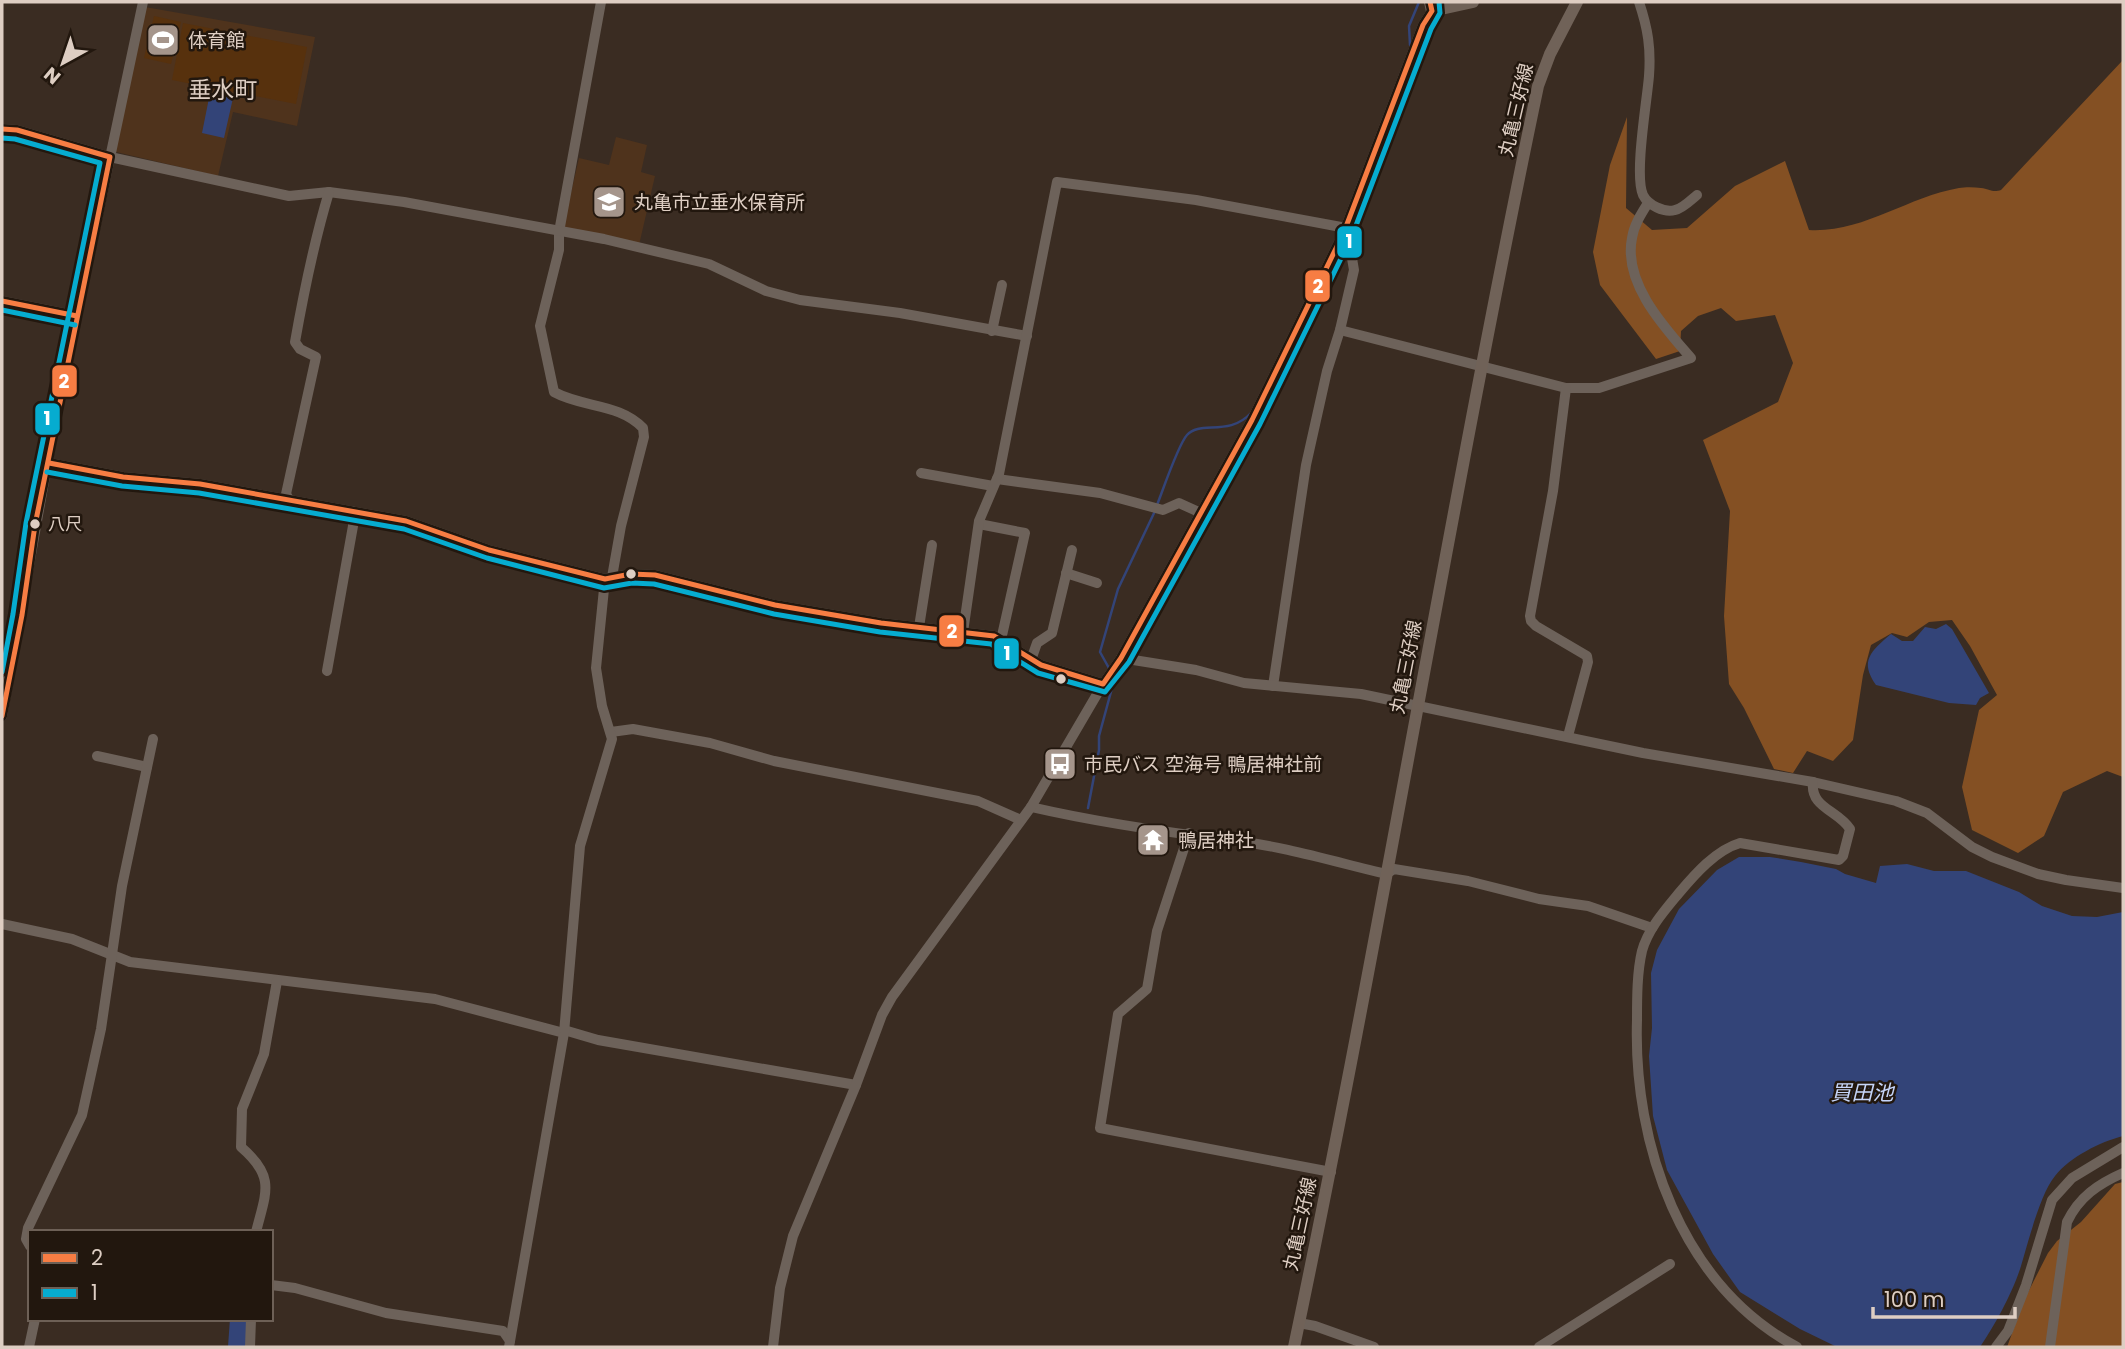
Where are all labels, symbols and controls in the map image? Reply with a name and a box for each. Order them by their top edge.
sports icon: 体育館 [144,21,182,59]
place label: 体育館 [188,27,245,54]
north arrow [28,28,98,98]
text: N [38,61,67,91]
street label: 丸亀三好線 [1492,61,1540,159]
district label: 垂水町 [189,74,258,106]
school or university icon: 丸亀市立垂水保育所 [590,183,628,221]
place label: 丸亀市立垂水保育所 [634,189,805,216]
line badge: 1 [1336,225,1363,259]
text: 1 [1345,228,1353,255]
line badge: 2 [1304,269,1331,303]
text: 2 [1313,273,1324,300]
line badge: 2 [51,364,78,398]
text: 2 [59,368,70,395]
line badge: 1 [34,402,61,436]
text: 1 [43,405,51,432]
place label: 八尺 [48,512,82,536]
marker: 八尺 [28,517,42,531]
unlabelled marker [624,567,638,581]
line badge: 2 [938,614,965,648]
text: 2 [947,618,958,645]
street label: 丸亀三好線 [1384,618,1428,716]
line badge: 1 [993,637,1020,670]
text: 1 [1003,640,1011,667]
unlabelled marker [1054,672,1068,686]
bus stop icon: 市民バス 空海号 鴨居神社前 [1041,745,1079,783]
place label: 市民バス 空海号 鴨居神社前 [1084,751,1322,778]
temple icon: 鴨居神社 [1134,821,1172,859]
place label: 鴨居神社 [1178,827,1254,854]
water label: 買田池 [1831,1078,1895,1107]
street label: 丸亀三好線 [1277,1175,1323,1273]
legend [28,1230,273,1321]
text: 2 [91,1243,103,1272]
scale bar [1873,1276,2015,1320]
text: 1 [91,1278,98,1307]
text: 100 m [1884,1285,1944,1314]

